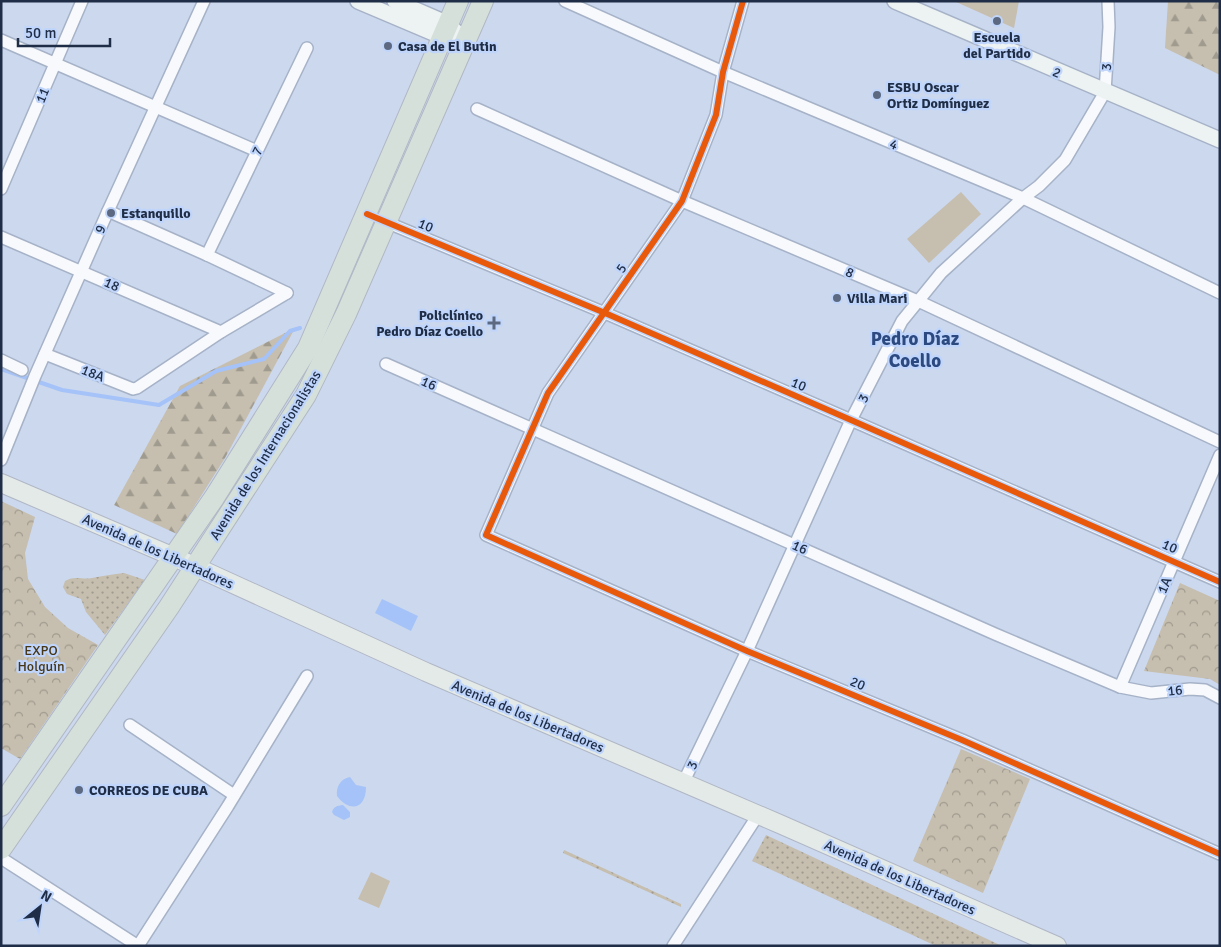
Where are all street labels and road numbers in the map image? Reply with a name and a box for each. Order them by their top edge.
street label: 2 [1050,63,1064,82]
street label: 3 [1098,63,1115,71]
street label: 11 [32,85,53,105]
street label: 4 [887,135,901,154]
street label: 7 [248,144,267,158]
street label: 10 [416,215,436,236]
street label: 9 [91,222,110,236]
street label: 5 [612,260,631,276]
street label: 8 [843,263,857,282]
street label: 18 [101,274,122,295]
street label: 18A [79,361,107,386]
street label: Avenida de los Internacionalistas [206,367,325,543]
street label: 16 [418,373,439,394]
street label: 10 [789,374,809,395]
street label: 3 [854,391,873,405]
street label: Avenida de los Libertadores [79,510,236,593]
street label: 10 [1159,536,1180,557]
street label: 16 [789,537,810,558]
street label: 1A [1153,574,1176,596]
street label: 20 [848,673,868,694]
street label: Avenida de los Libertadores [449,677,607,756]
street label: 16 [1167,681,1183,700]
street label: 3 [683,758,702,772]
street label: Avenida de los Libertadores [821,836,978,919]

